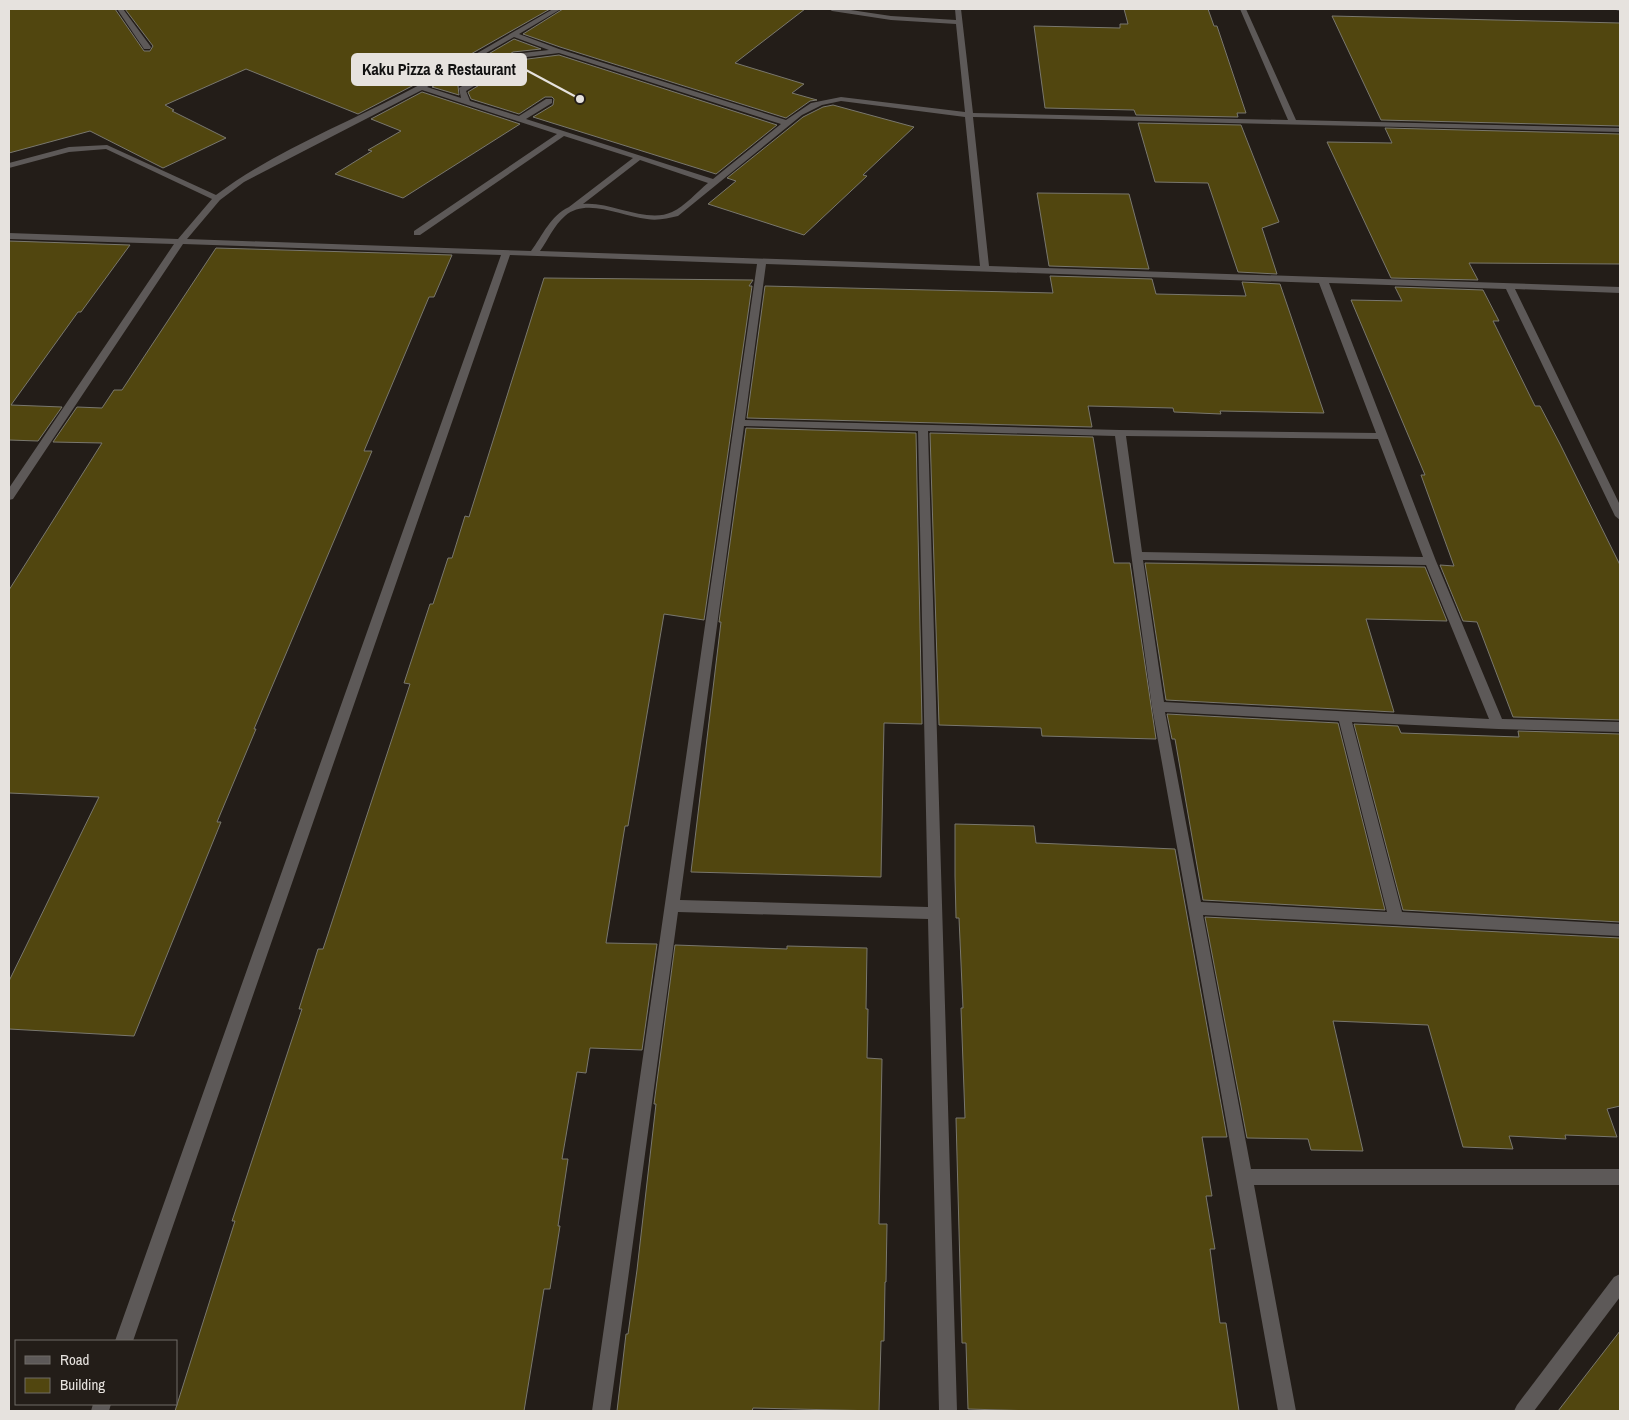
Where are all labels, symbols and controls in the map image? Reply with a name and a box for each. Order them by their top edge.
callout: Kaku Pizza & Restaurant [352,54,526,85]
text: Kaku Pizza & Restaurant [362,58,517,80]
legend [15,1340,178,1405]
text: Road [60,1349,89,1370]
text: Building [60,1374,105,1395]

